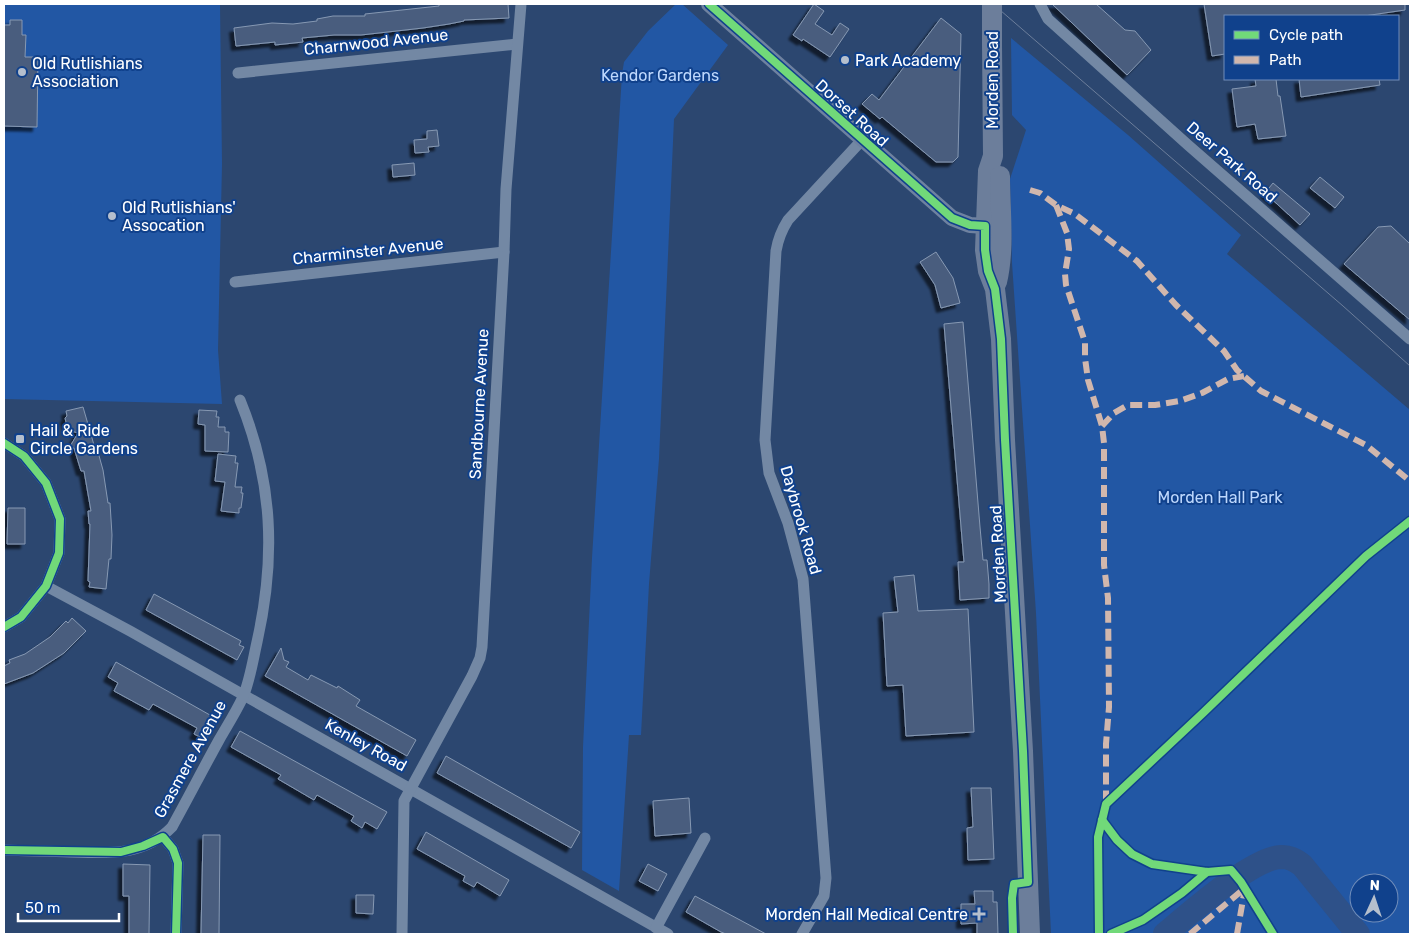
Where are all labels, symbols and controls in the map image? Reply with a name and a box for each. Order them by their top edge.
legend [1224,15,1399,80]
street label: Charnwood Avenue [303,25,449,59]
text: Cycle path [1269,26,1343,44]
street label: Morden Road [983,31,1002,129]
place label: Park Academy [855,51,961,70]
text: Path [1269,51,1302,69]
place label: Old Rutlishians Association [32,54,143,91]
marker: Park Academy [839,54,851,66]
marker: Old Rutlishians Association [16,66,28,78]
park label: Kendor Gardens [601,66,719,85]
street label: Dorset Road [812,75,892,151]
street label: Deer Park Road [1183,118,1281,206]
place label: Old Rutlishians' Assocation [122,198,236,235]
marker: Old Rutlishians' Assocation [106,210,118,222]
street label: Charminster Avenue [292,234,444,268]
street label: Sandbourne Avenue [466,328,492,480]
place label: Hail & Ride Circle Gardens [30,421,138,458]
marker: Hail & Ride Circle Gardens [14,433,26,445]
street label: Daybrook Road [776,463,826,577]
park label: Morden Hall Park [1157,488,1283,507]
street label: Morden Road [986,505,1010,603]
street label: Grasmere Avenue [150,697,230,821]
street label: Kenley Road [322,715,410,775]
north arrow [1349,873,1399,923]
text: N [1369,877,1380,894]
scale bar [18,890,119,922]
text: 50 m [25,899,60,917]
place label: Morden Hall Medical Centre [765,905,968,924]
marker: Morden Hall Medical Centre [972,907,986,921]

